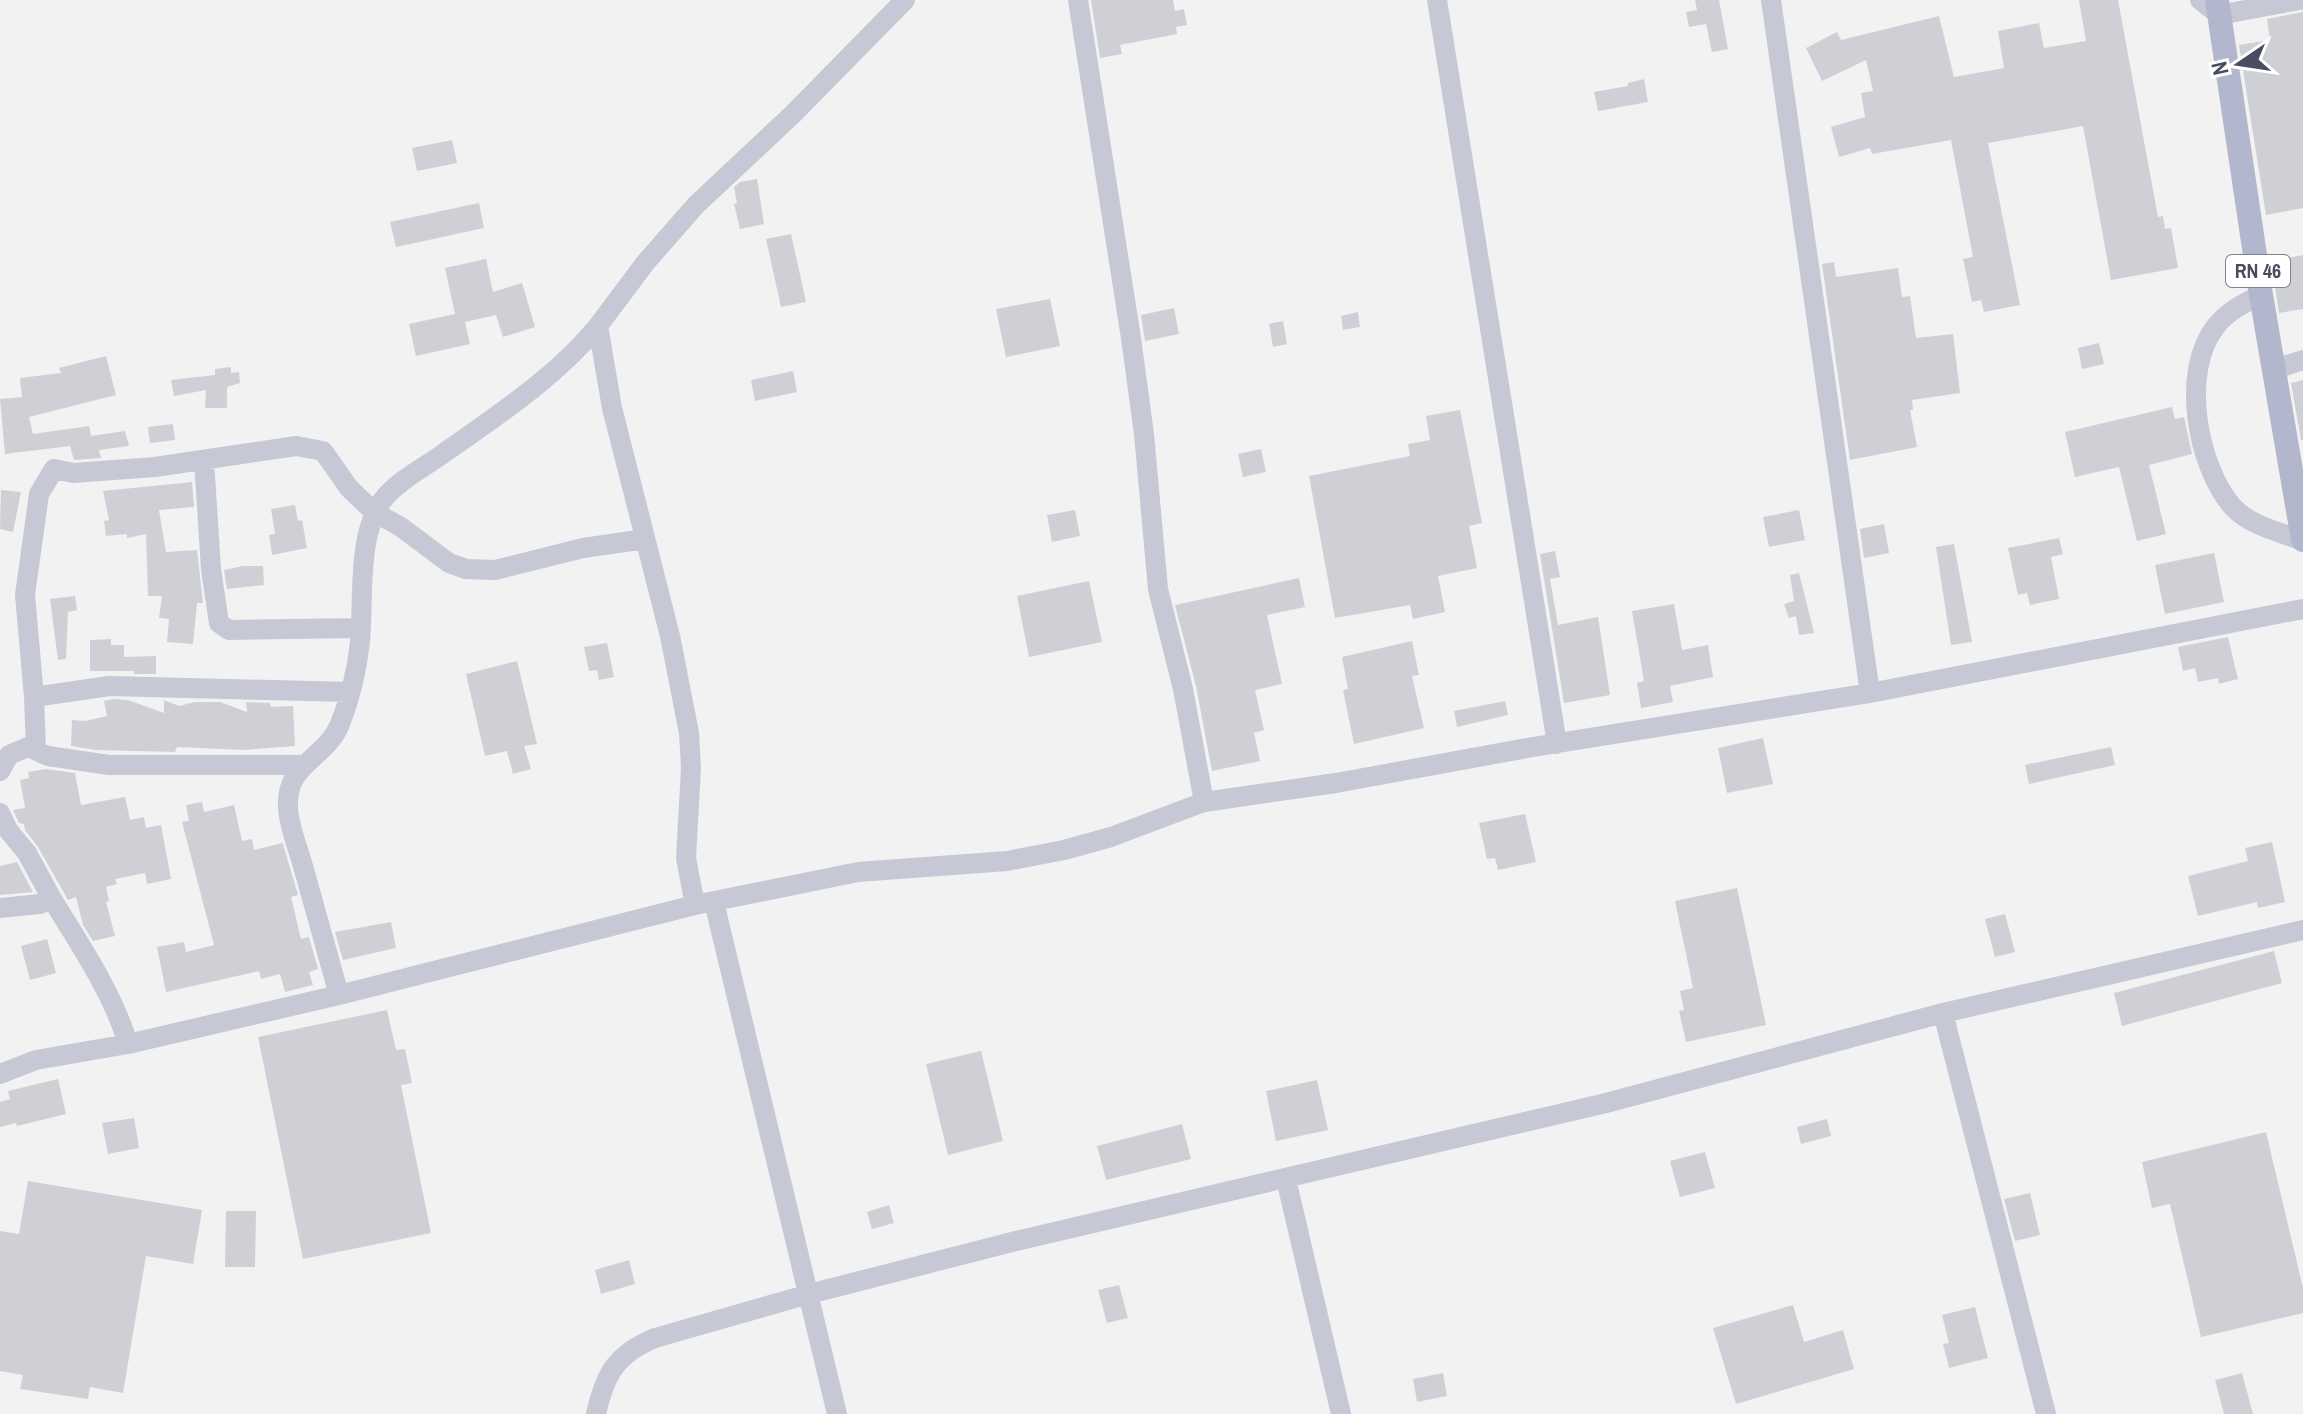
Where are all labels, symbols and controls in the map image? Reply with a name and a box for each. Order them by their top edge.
north arrow [2199,24,2279,104]
text: N [2203,59,2236,78]
road number: RN 46 [2226,255,2290,287]

